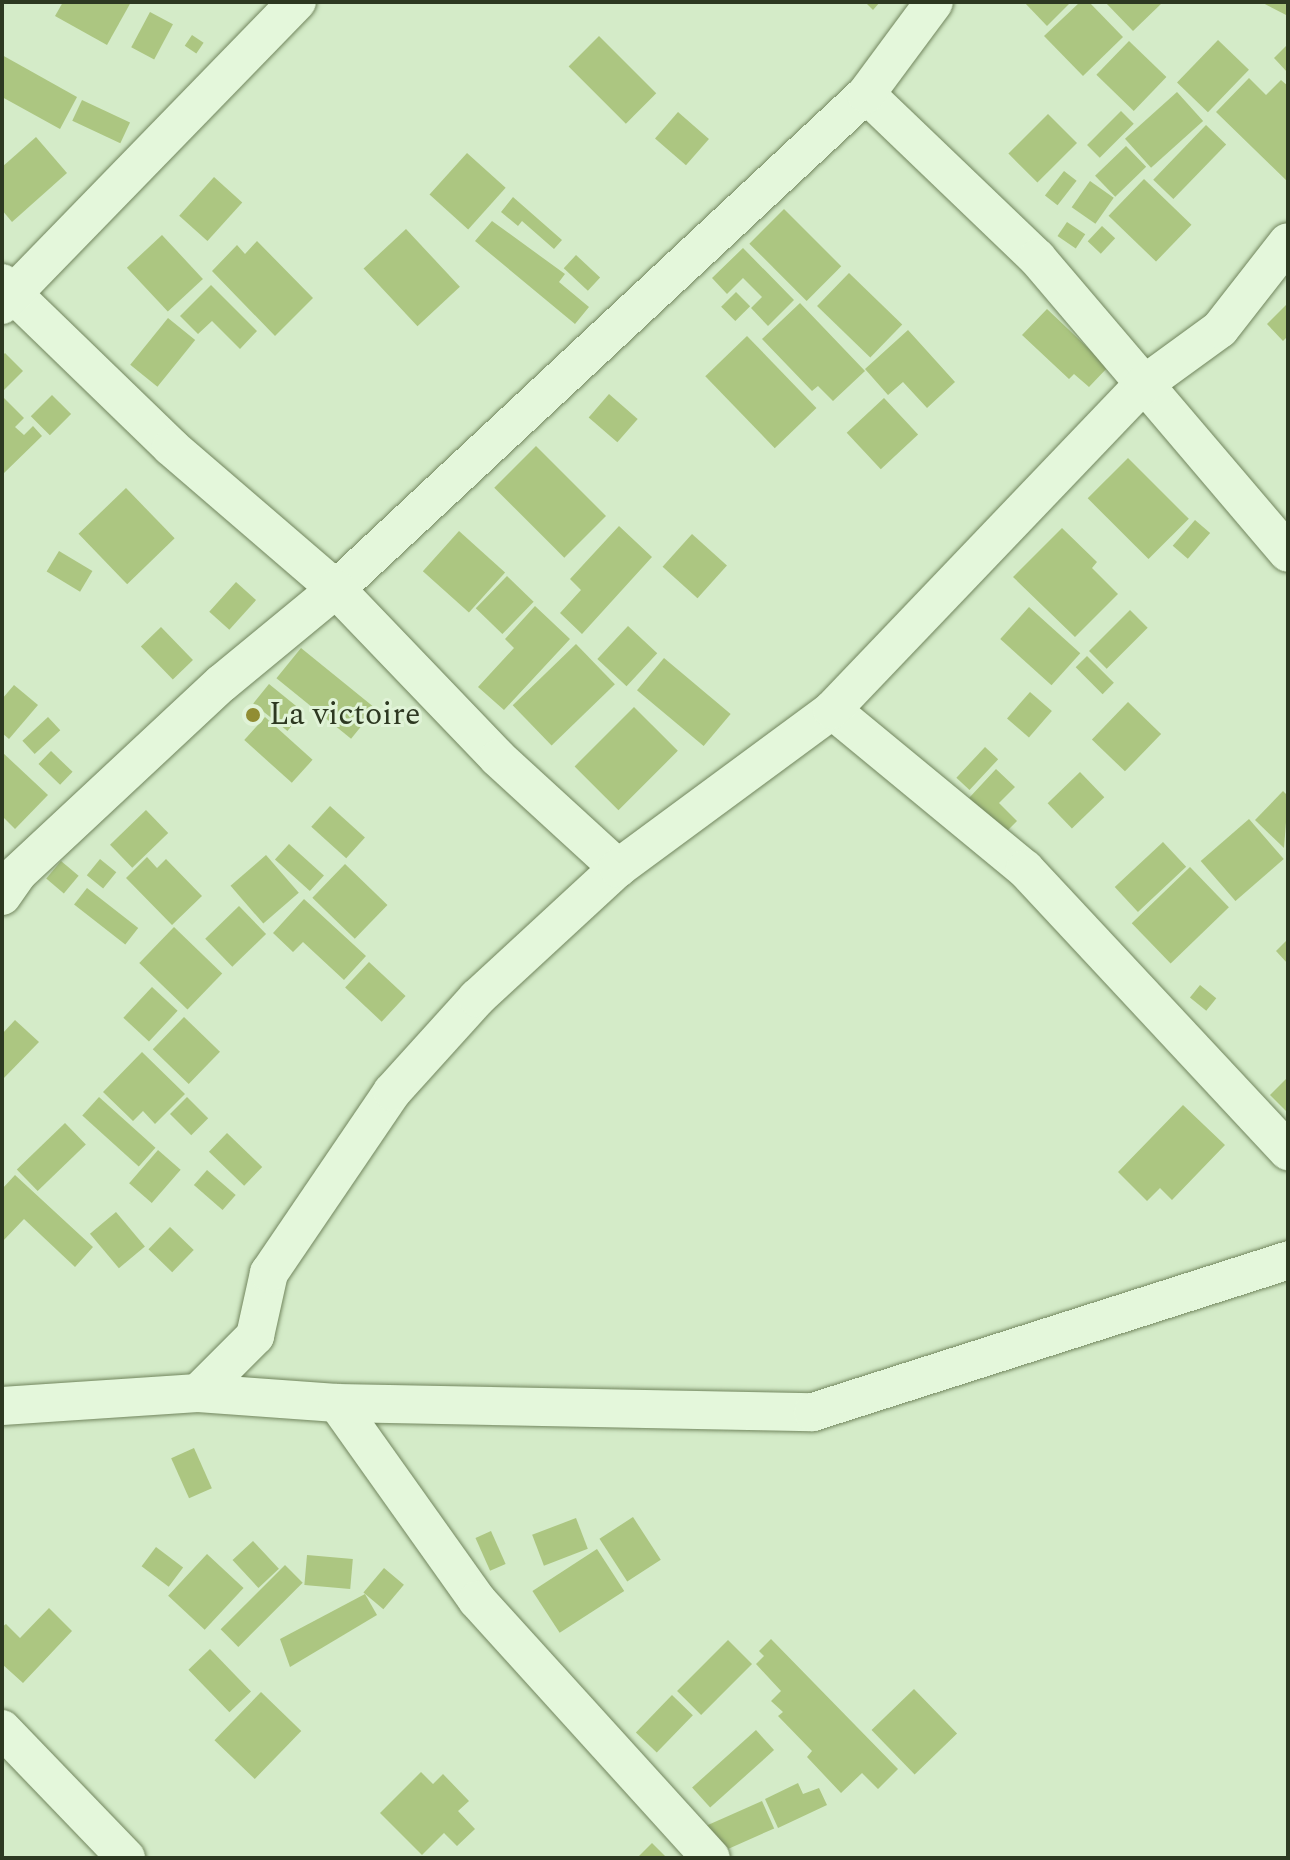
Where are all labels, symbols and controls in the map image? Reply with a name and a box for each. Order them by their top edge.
place label: La victoire [269,696,420,734]
marker: La victoire [244,706,262,724]

